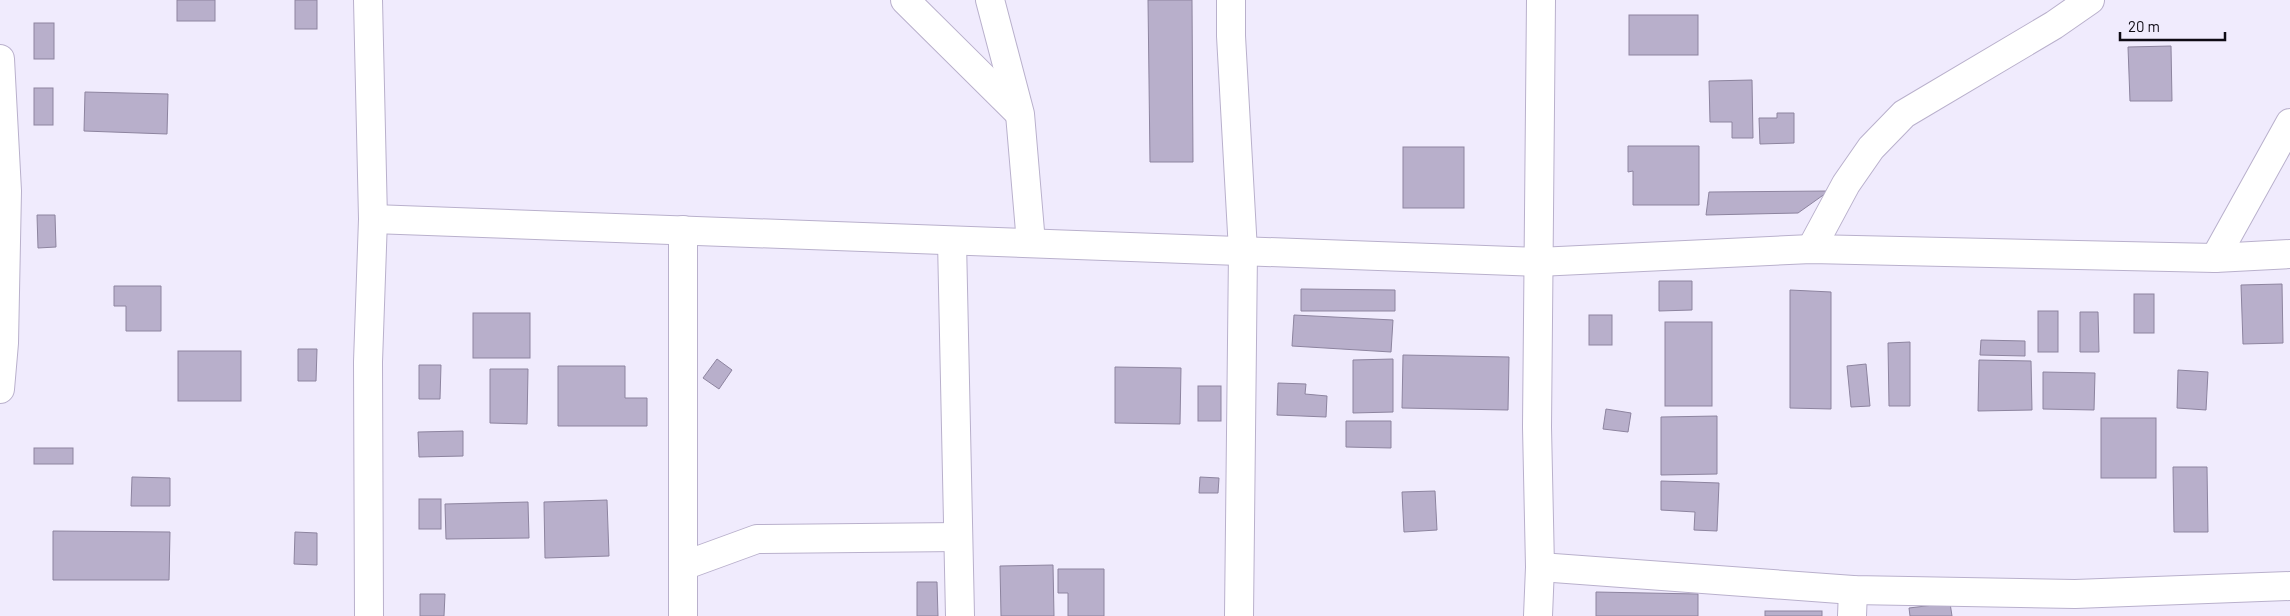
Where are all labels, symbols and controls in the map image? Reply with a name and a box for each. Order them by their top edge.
scale bar [2120,10,2225,42]
text: 20 m [2128,17,2160,35]

